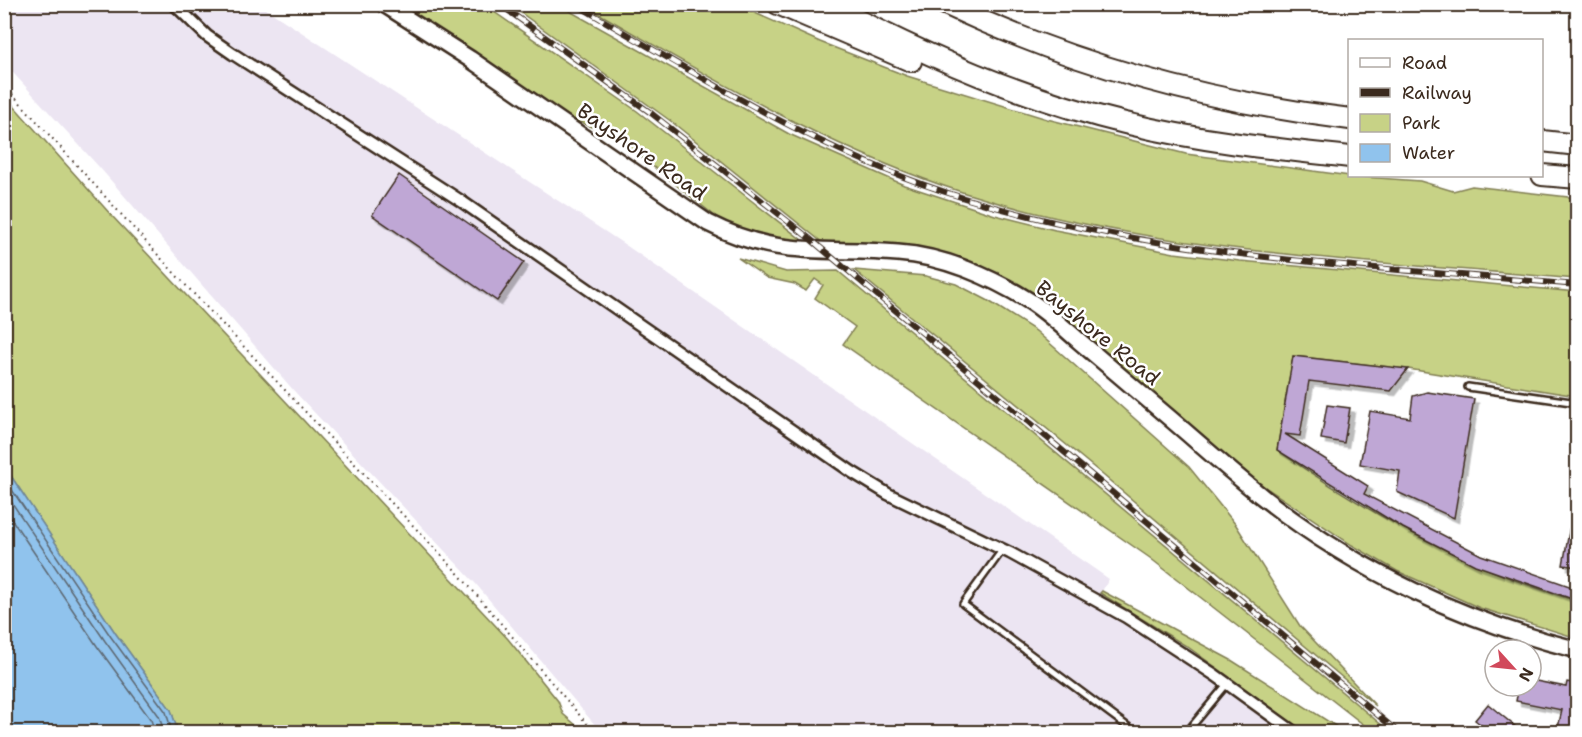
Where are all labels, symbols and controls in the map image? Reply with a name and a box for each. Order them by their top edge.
legend [1348,39,1543,177]
text: Road [1402,51,1447,75]
text: Railway [1402,81,1472,105]
street label: Bayshore Road [571,97,713,207]
text: Park [1402,111,1441,135]
text: Water [1402,141,1455,165]
street label: Bayshore Road [1030,274,1166,392]
north arrow [1483,638,1543,698]
text: N [1514,664,1538,685]

